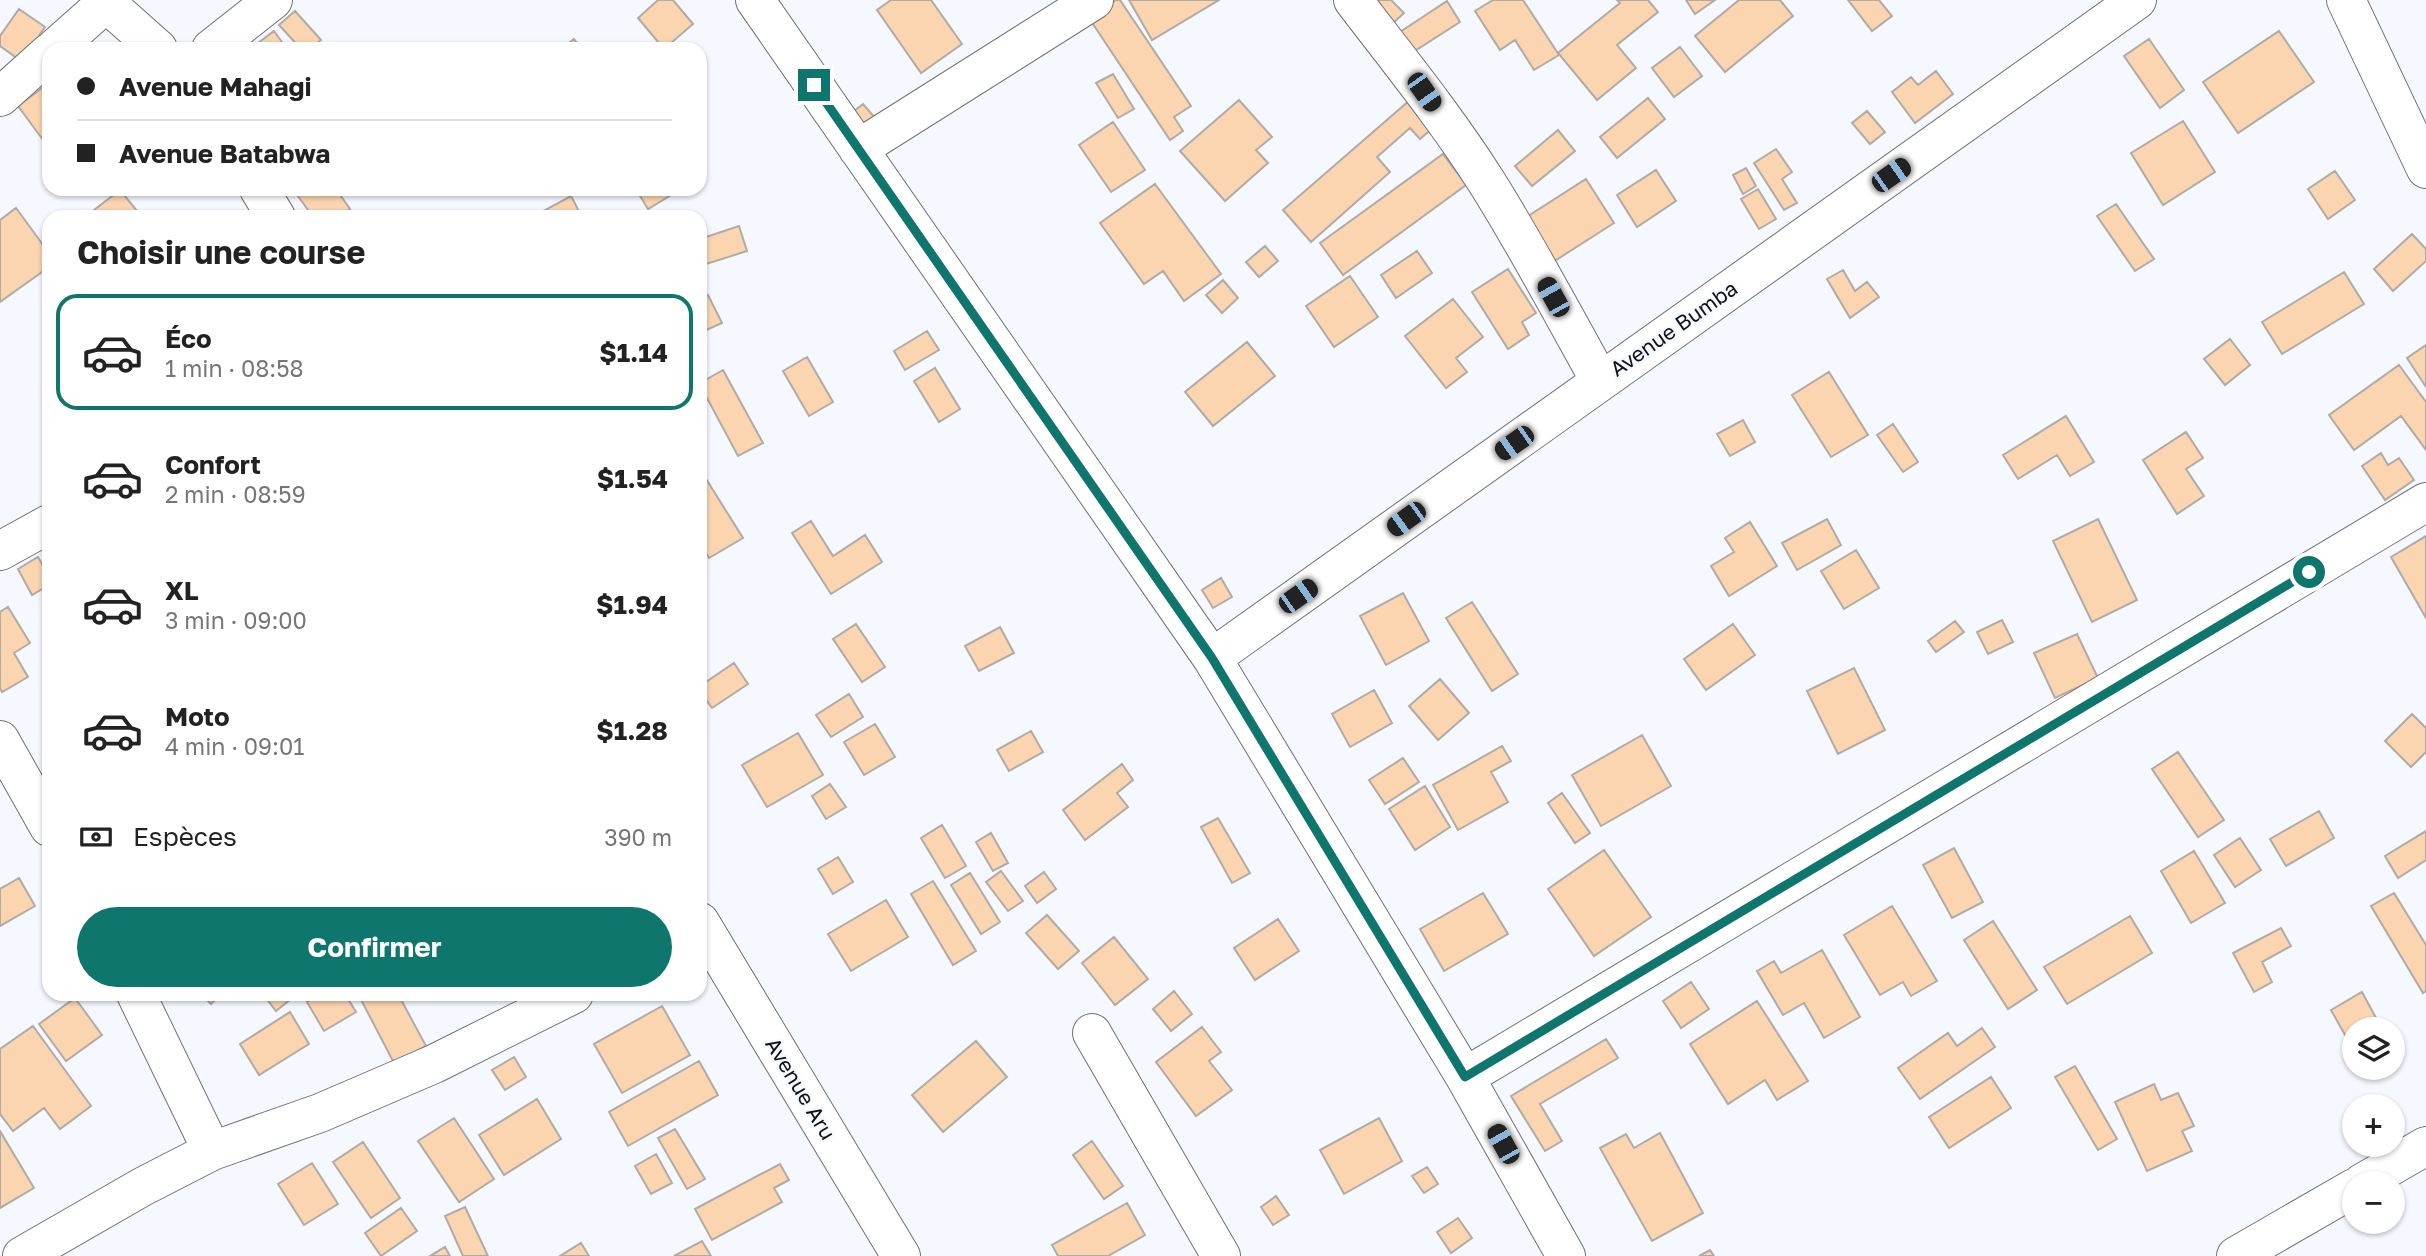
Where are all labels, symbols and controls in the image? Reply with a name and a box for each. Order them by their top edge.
route end [798,69,830,101]
car [1404,69,1445,115]
text: Avenue Mahagi [119,71,312,102]
text: Avenue Batabwa [119,138,330,169]
car [1868,154,1915,196]
text: Choisir une course [77,233,365,271]
car [1534,274,1573,320]
street label: Avenue Bumba [1605,275,1742,382]
icon: car [81,321,144,384]
text: Éco [165,323,212,354]
text: $1.14 [599,337,668,368]
text: 1 min · 08:58 [165,354,304,382]
car [1491,422,1538,464]
icon: car [81,447,144,510]
text: Confort [165,449,261,480]
text: $1.54 [597,463,668,494]
text: 2 min · 08:59 [165,480,306,508]
car [1383,498,1430,540]
route start [2293,556,2325,588]
icon: car [81,573,144,636]
text: XL [165,575,199,606]
car [1275,575,1322,617]
text: $1.94 [596,589,668,620]
text: 3 min · 09:00 [165,606,307,634]
icon: car [81,699,144,762]
text: Moto [165,701,230,732]
text: $1.28 [596,715,668,746]
text: 4 min · 09:01 [165,732,304,760]
icon: cash [77,818,115,856]
text: Espèces [133,821,237,852]
text: 390 m [604,823,672,851]
button: Confirmer [77,907,672,987]
map controls [2342,1017,2405,1234]
button: layers [2342,1017,2405,1080]
street label: Avenue Aru [760,1033,841,1144]
button: + [2342,1094,2405,1157]
car [1484,1121,1523,1167]
button: − [2342,1171,2405,1234]

